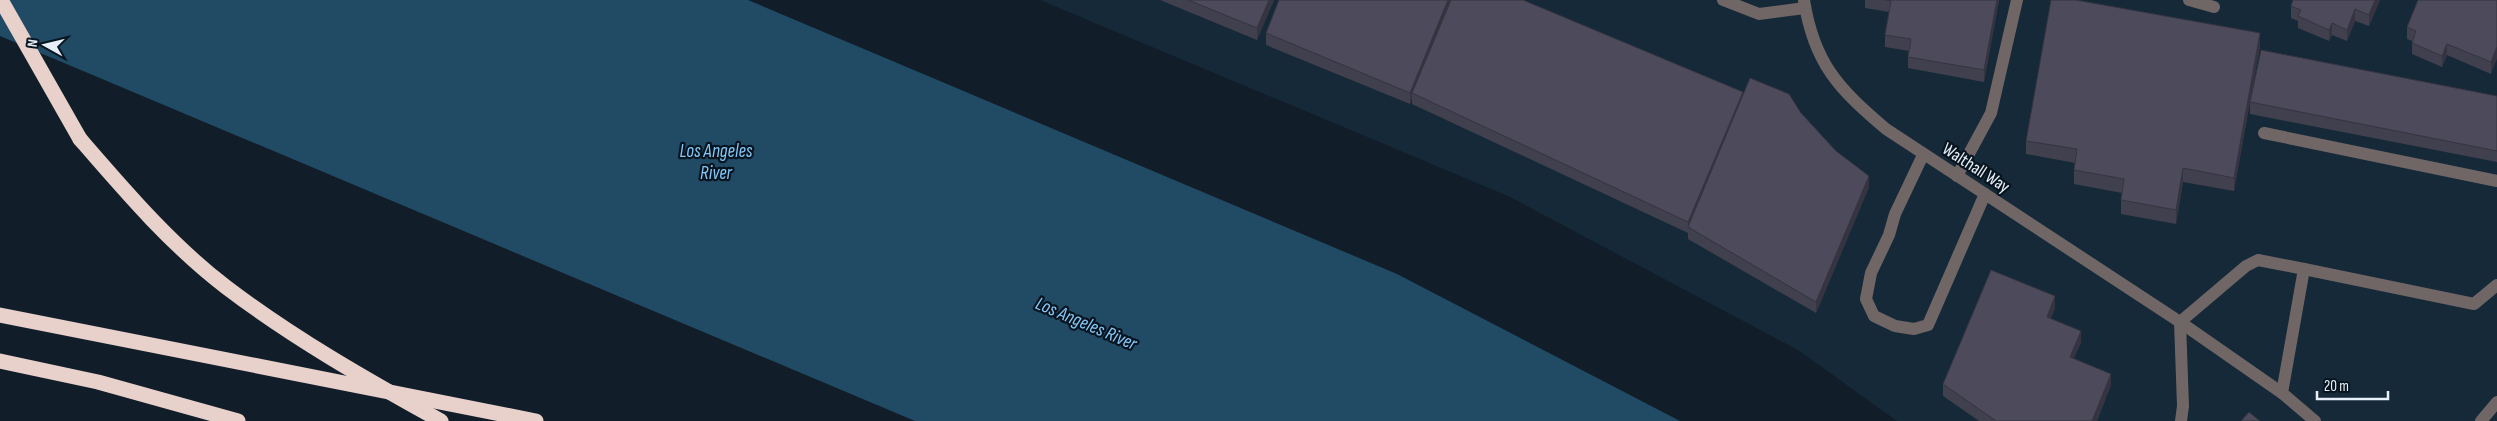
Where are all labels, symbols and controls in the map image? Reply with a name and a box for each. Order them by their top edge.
north arrow [20,20,70,70]
text: N [24,38,42,48]
street label: Walthall Way [1938,138,2014,198]
water label: Los Angeles River [680,140,753,185]
water label: Los Angeles River [1032,292,1141,356]
scale bar [2317,368,2388,400]
text: 20 m [2324,377,2349,396]

